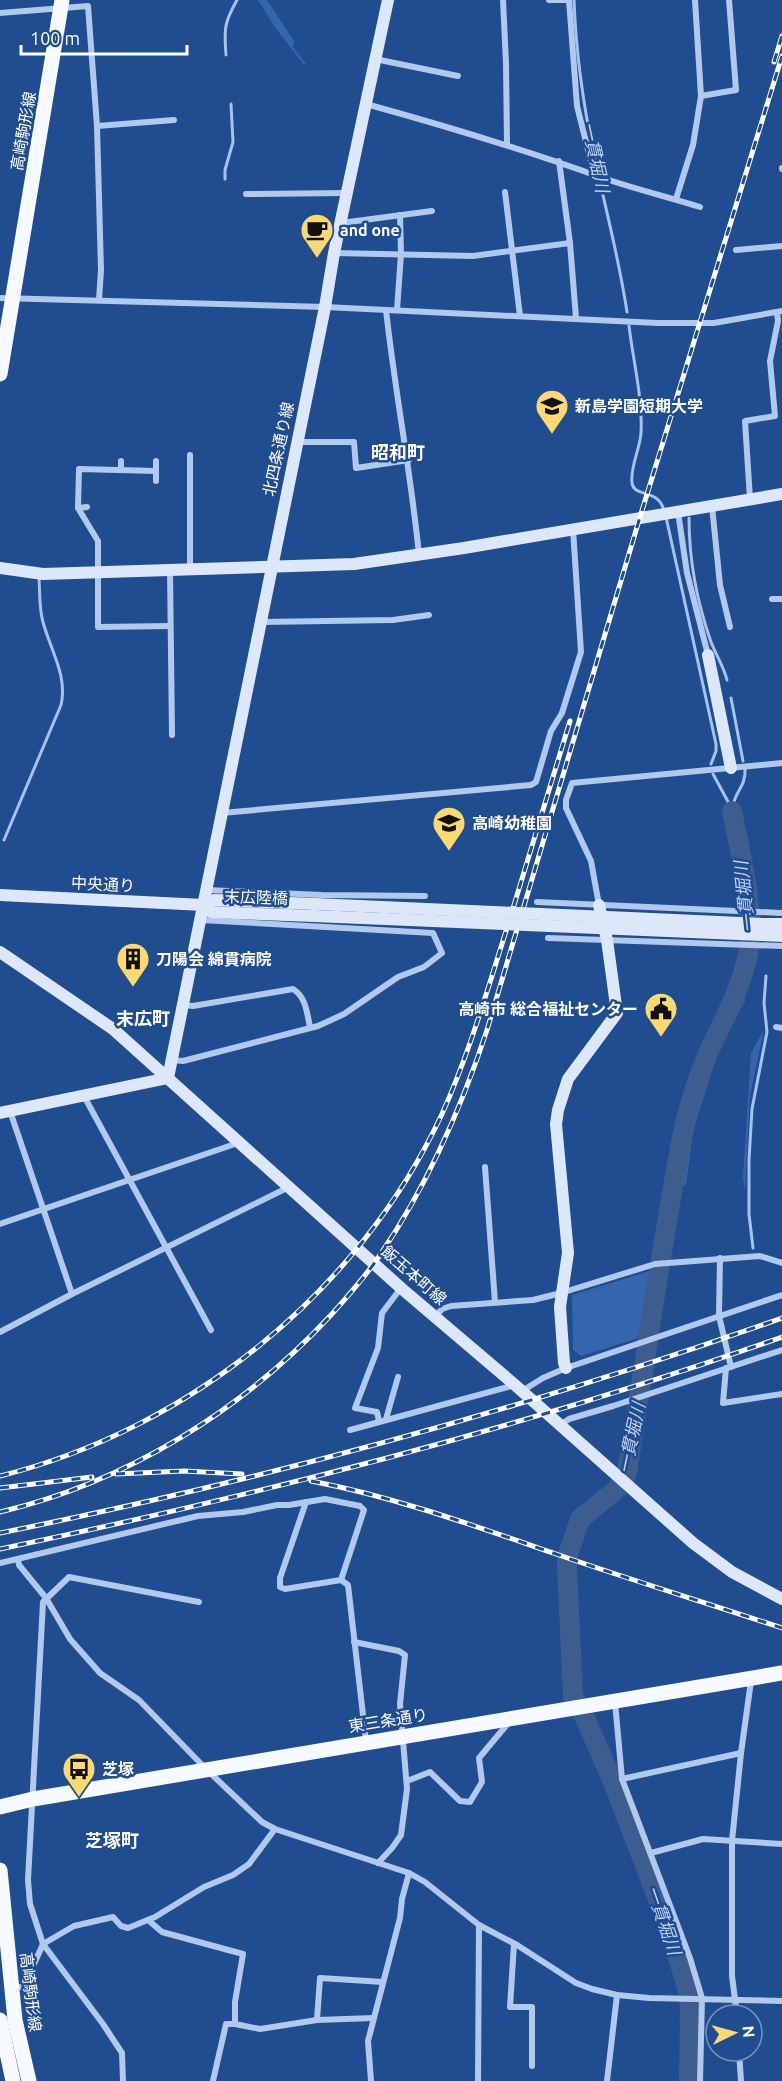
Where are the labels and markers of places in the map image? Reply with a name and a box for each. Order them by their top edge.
cafe icon: and one [299,212,335,259]
place label: and one [340,221,400,239]
school or university icon: 新島学園短期大学 [534,388,570,435]
place label: 新島学園短期大学 [575,397,703,415]
school or university icon: 高崎幼稚園 [431,805,467,852]
place label: 高崎幼稚園 [472,814,552,832]
building icon: 刀陽会 綿貫病院 [115,941,151,988]
place label: 刀陽会 綿貫病院 [156,950,272,968]
public building icon: 高崎市 総合福祉センター [643,991,679,1038]
place label: 高崎市 総合福祉センター [458,1000,638,1018]
bus stop icon: 芝塚 [61,1751,97,1798]
place label: 芝塚 [102,1760,134,1778]

